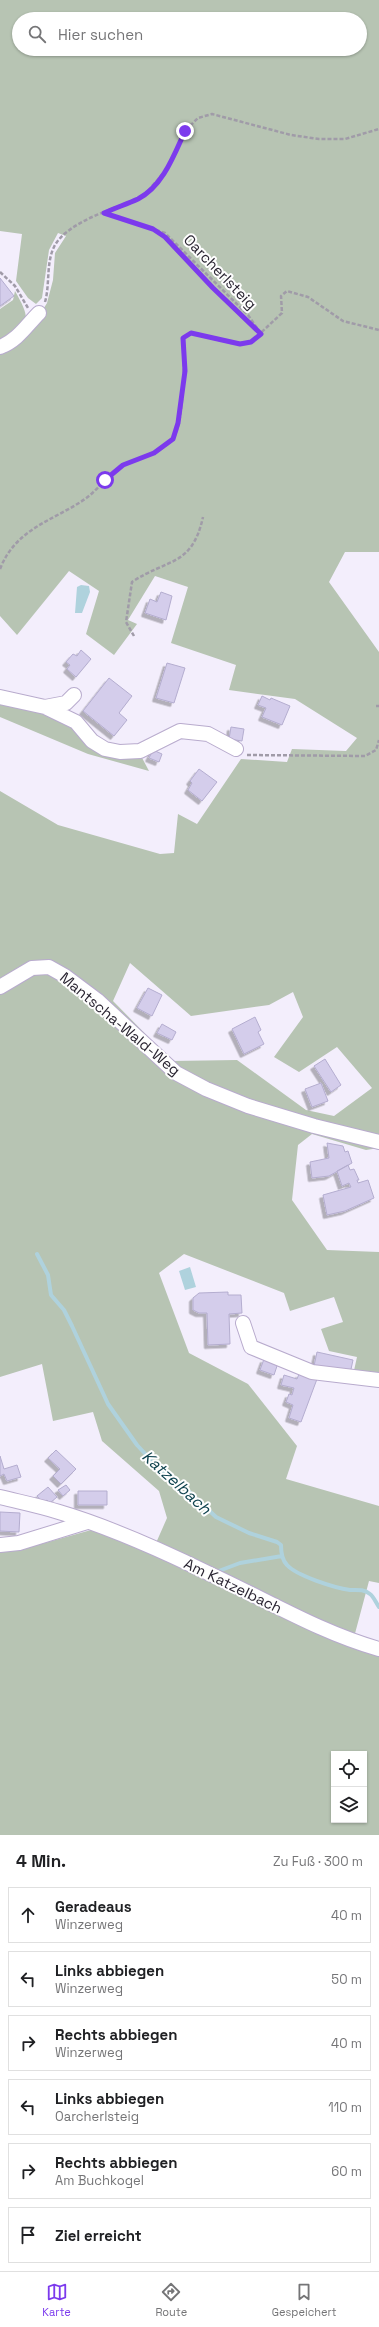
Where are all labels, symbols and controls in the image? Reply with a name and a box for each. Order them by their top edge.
search box [12,12,367,56]
icon: search [26,23,48,45]
text: Hier suchen [58,25,143,44]
route end [176,122,194,140]
street label: Oarcherlsteig [180,230,261,313]
route start [96,471,114,489]
street label: Mantscha-Wald-Weg [56,968,184,1080]
water label: Katzelbach [138,1446,216,1520]
street label: Am Katzelbach [181,1554,285,1617]
map controls [331,1751,367,1823]
button: locate [331,1751,367,1787]
button: layers [331,1787,367,1823]
text: 4 Min. [16,1850,66,1872]
text: Zu Fuß · 300 m [273,1853,363,1870]
text: Geradeaus [55,1897,132,1916]
icon: ahead [17,1904,39,1926]
text: 40 m [331,1907,362,1924]
text: Winzerweg [55,1916,123,1933]
text: Links abbiegen [55,1961,164,1980]
icon: left [17,1968,39,1990]
text: 50 m [331,1971,362,1988]
text: Winzerweg [55,1980,123,1997]
text: Rechts abbiegen [55,2025,177,2044]
icon: right [17,2032,39,2054]
text: 40 m [331,2035,362,2052]
text: Winzerweg [55,2044,123,2061]
text: Links abbiegen [55,2089,164,2108]
icon: left [17,2096,39,2118]
text: 110 m [328,2099,362,2116]
text: Oarcherlsteig [55,2108,139,2125]
text: Rechts abbiegen [55,2153,177,2172]
icon: right [17,2160,39,2182]
text: 60 m [331,2163,362,2180]
text: Am Buchkogel [55,2172,144,2189]
icon: arrive [17,2224,39,2246]
text: Ziel erreicht [55,2226,142,2245]
tab: Karte [42,2281,71,2319]
tab: Route [155,2281,187,2319]
tab: Gespeichert [272,2281,337,2319]

